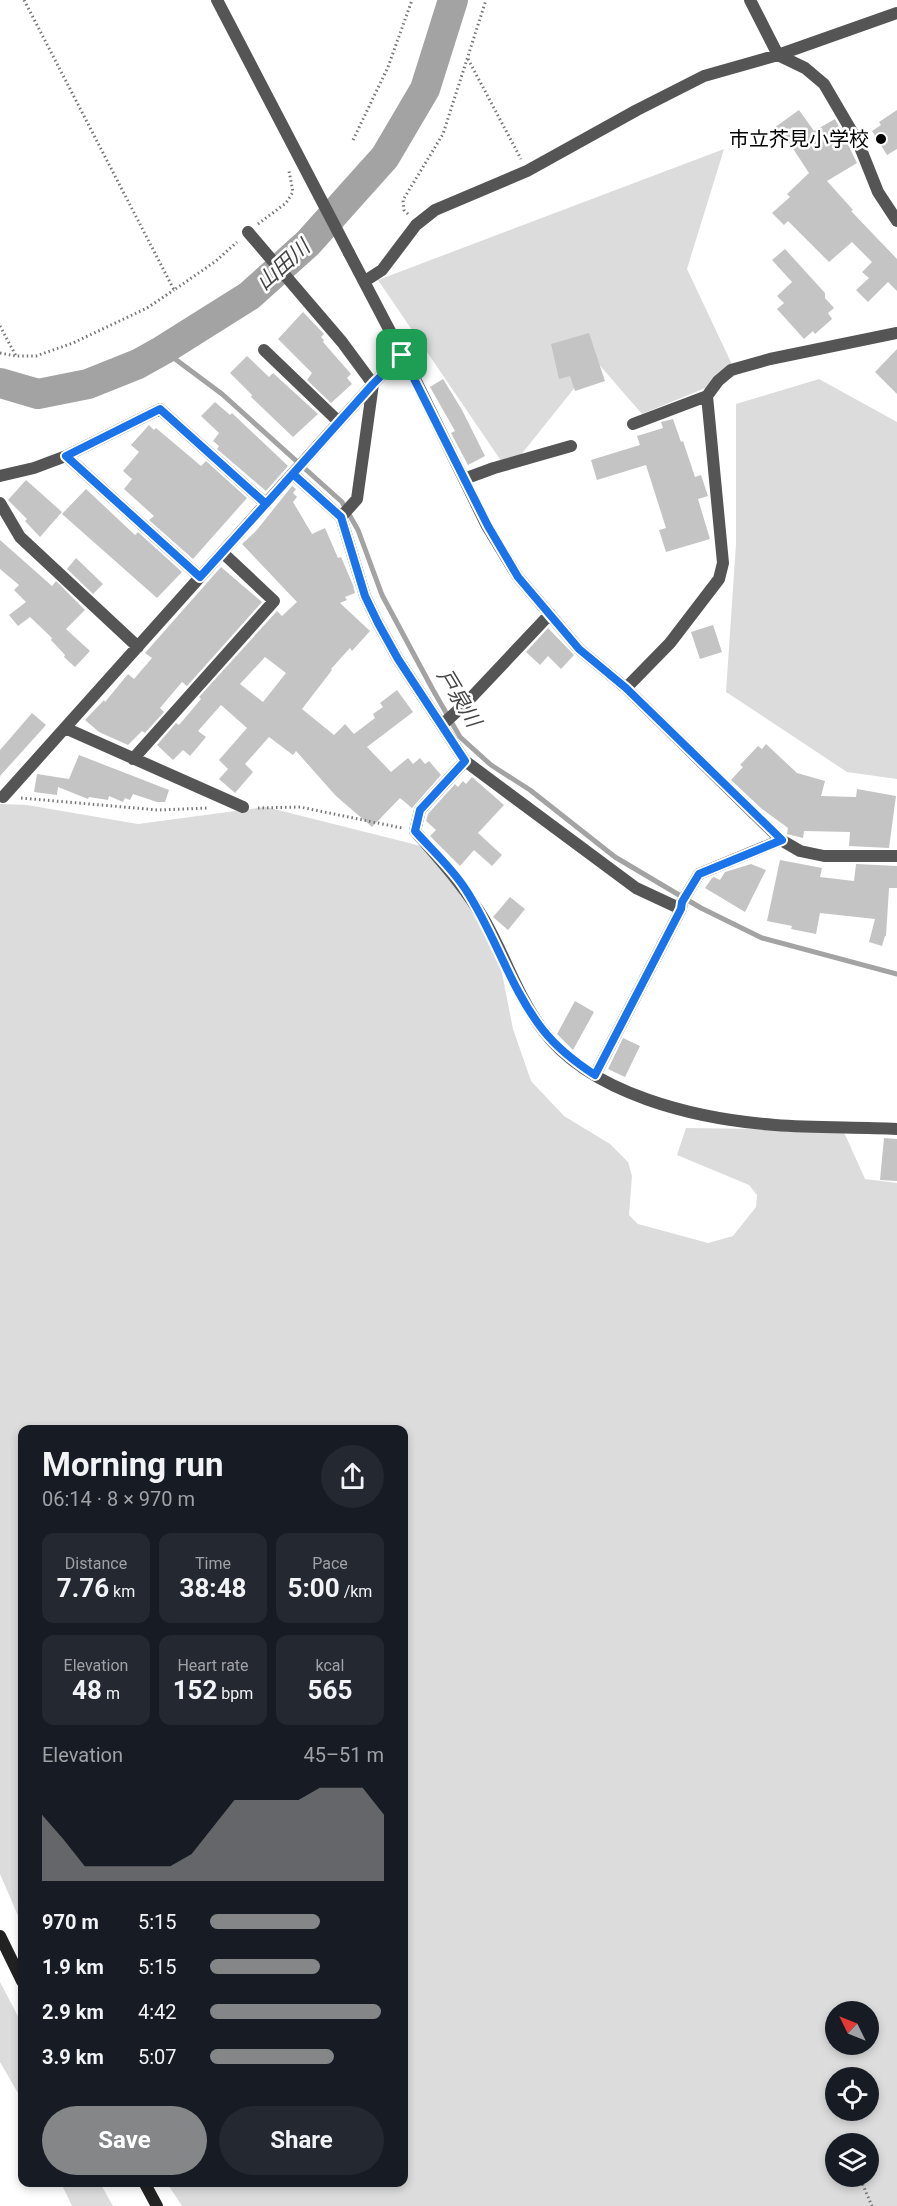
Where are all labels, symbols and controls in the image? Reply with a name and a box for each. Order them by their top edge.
place label: 市立芥見小学校 [729,127,869,151]
marker: 市立芥見小学校 [874,132,888,146]
water label: 山田川 [252,234,316,295]
pin [376,329,427,380]
icon: arrive [385,338,418,371]
water label: 戸泉川 [432,665,487,733]
text: Morning run [42,1445,223,1484]
button: share [321,1445,384,1508]
text: 06:14 · 8 × 970 m [42,1487,195,1511]
text: Distance [65,1554,127,1573]
text: Time [195,1554,231,1573]
text: Pace [312,1554,348,1573]
text: 7.76 [57,1573,109,1603]
text: 38:48 [180,1573,247,1603]
text: 5:00 [288,1573,340,1603]
text: km [109,1582,135,1601]
text: /km [340,1582,372,1601]
text: Elevation [64,1656,128,1675]
text: Heart rate [177,1656,249,1675]
text: kcal [316,1656,344,1675]
text: 48 [72,1675,102,1705]
text: 152 [173,1675,217,1705]
text: 565 [308,1675,352,1705]
text: m [102,1684,120,1703]
text: bpm [217,1684,253,1703]
text: Elevation [42,1743,123,1767]
text: 45–51 m [303,1743,384,1767]
text: 970 m [42,1910,99,1934]
text: 5:15 [138,1910,177,1934]
text: 1.9 km [42,1955,104,1979]
text: 5:15 [138,1955,177,1979]
text: 2.9 km [42,2000,104,2024]
text: 4:42 [138,2000,177,2024]
north arrow [825,2001,879,2055]
map controls [825,2001,879,2187]
text: 3.9 km [42,2045,104,2069]
text: 5:07 [138,2045,177,2069]
button: locate [825,2067,879,2121]
button: Save [42,2106,207,2175]
button: Share [219,2106,384,2175]
button: layers [825,2133,879,2187]

